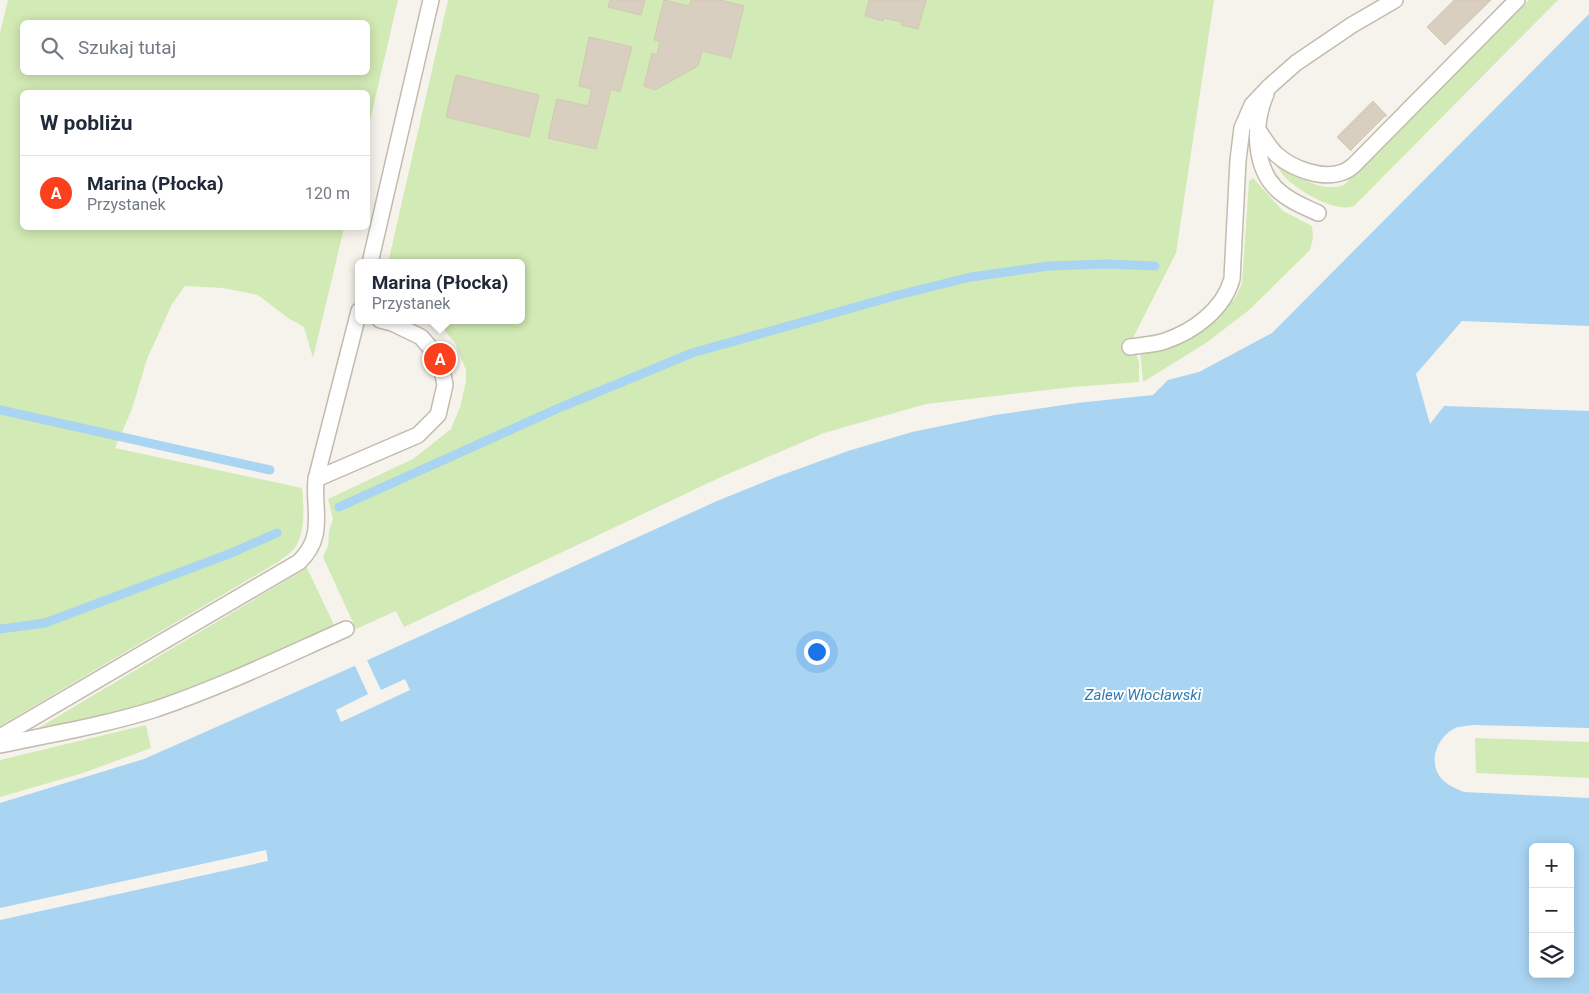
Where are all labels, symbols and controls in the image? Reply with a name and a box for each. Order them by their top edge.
search box [20,20,370,75]
icon: search [38,34,66,62]
text: Szukaj tutaj [78,36,176,59]
text: W pobliżu [40,111,133,135]
text: Marina (Płocka) [87,172,224,195]
text: A [51,184,61,203]
text: 120 m [305,184,350,203]
text: Przystanek [87,195,166,214]
popup [355,259,525,324]
text: Marina (Płocka) [372,271,508,294]
text: Przystanek [372,294,450,313]
pin: A [424,340,456,378]
your location [804,639,830,665]
water label: Zalew Włocławski [1084,686,1202,704]
map controls [1529,843,1574,978]
button: + [1529,843,1574,888]
button: − [1529,888,1574,933]
button: layers [1529,933,1574,978]

